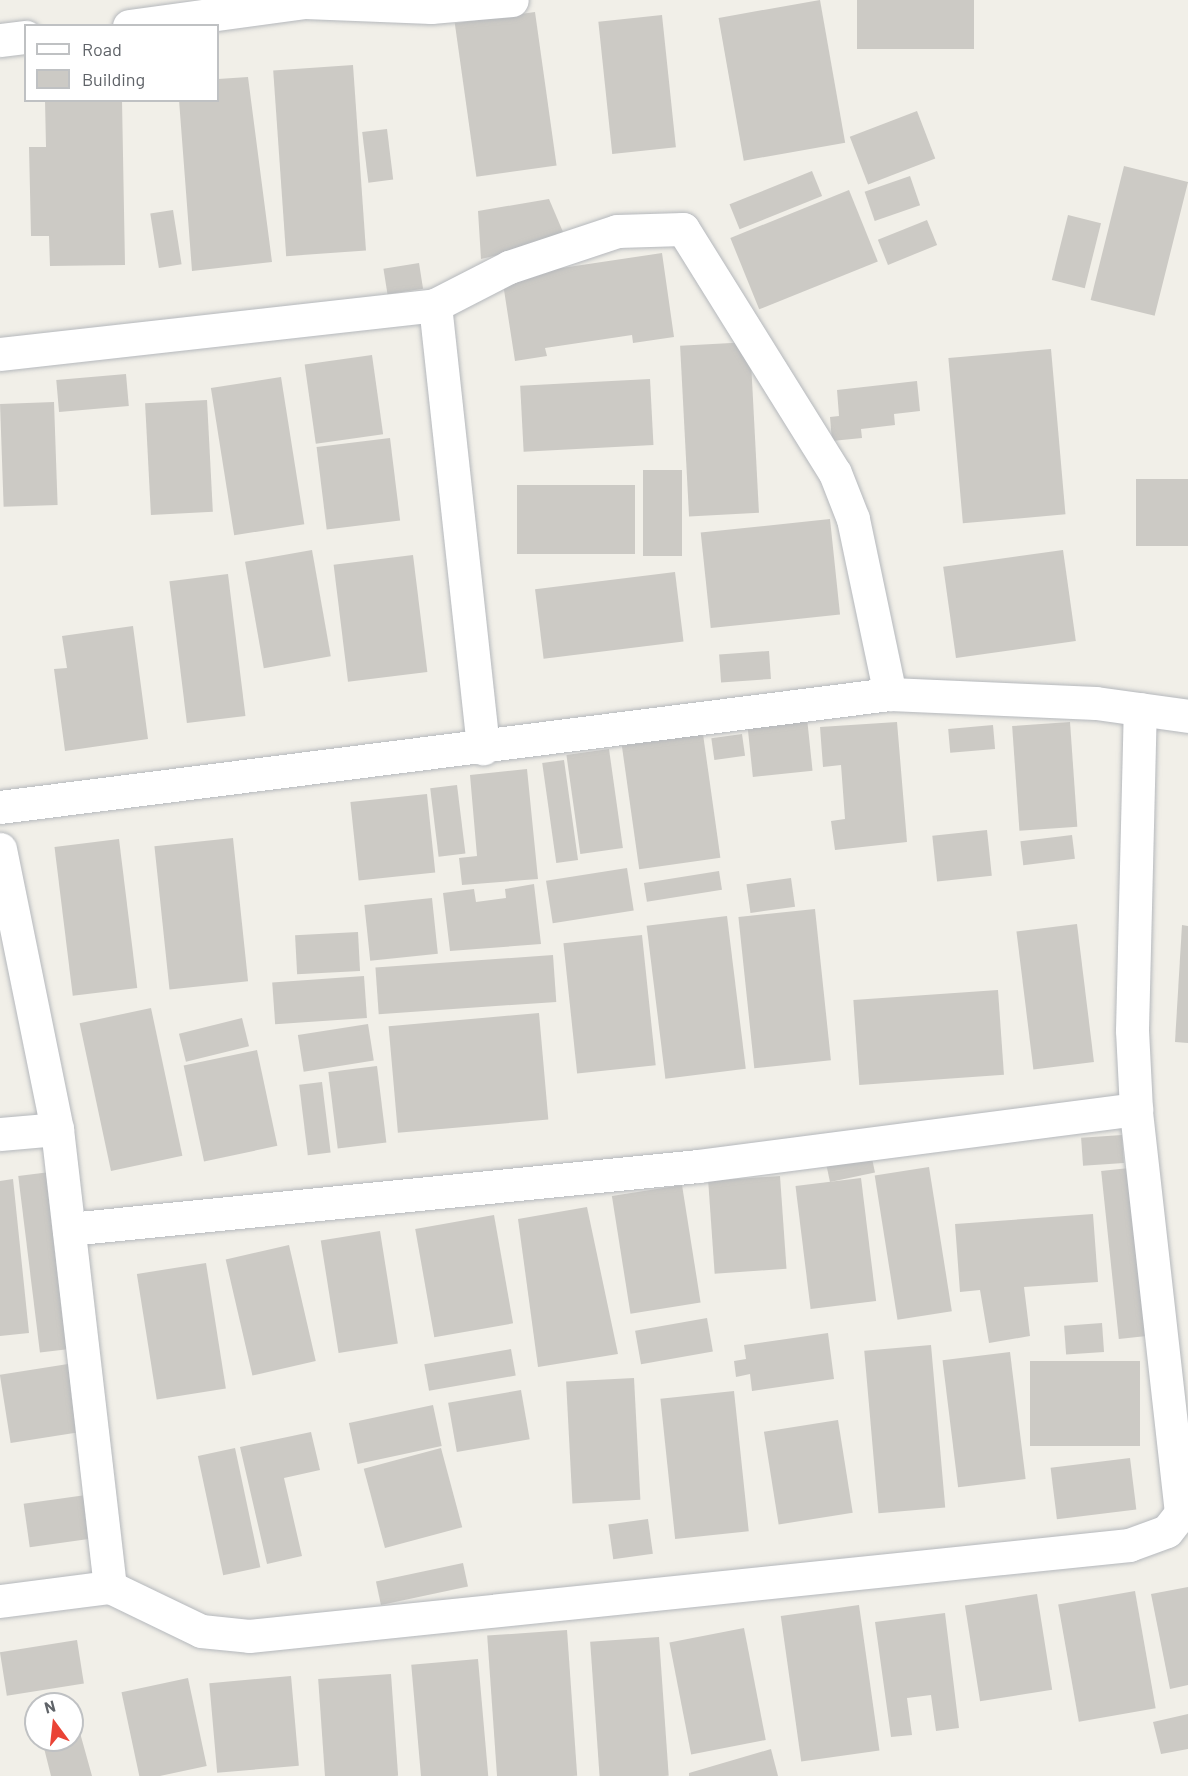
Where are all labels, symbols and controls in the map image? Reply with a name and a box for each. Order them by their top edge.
legend [24,24,219,102]
text: Road [82,38,122,60]
text: Building [82,68,145,90]
north arrow [24,1692,84,1752]
text: N [42,1696,57,1717]

